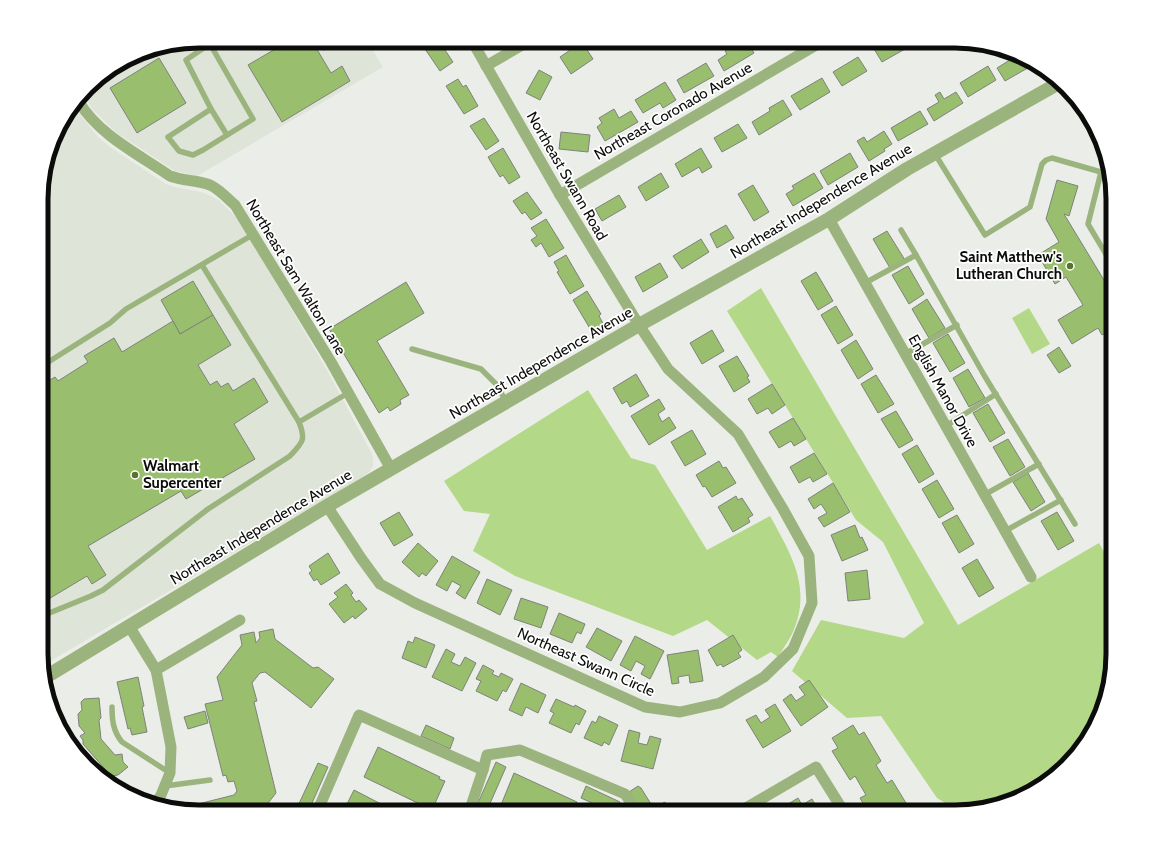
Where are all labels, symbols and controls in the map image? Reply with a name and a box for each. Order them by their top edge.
street label: Northeast Coronado Avenue [591,58,755,164]
street label: Northeast Swann Road [523,109,611,243]
street label: Northeast Independence Avenue [727,139,915,262]
street label: Northeast Sam Walton Lane [242,196,350,358]
place label: Saint Matthew's Lutheran Church [956,248,1062,283]
marker: Saint Matthew's Lutheran Church [1065,261,1075,271]
street label: Northeast Independence Avenue [446,303,636,423]
street label: English Manor Drive [905,331,982,451]
place label: Walmart Supercenter [143,457,222,492]
street label: Northeast Independence Avenue [167,465,355,588]
marker: Walmart Supercenter [130,470,140,480]
street label: Northeast Swann Circle [515,624,658,700]

